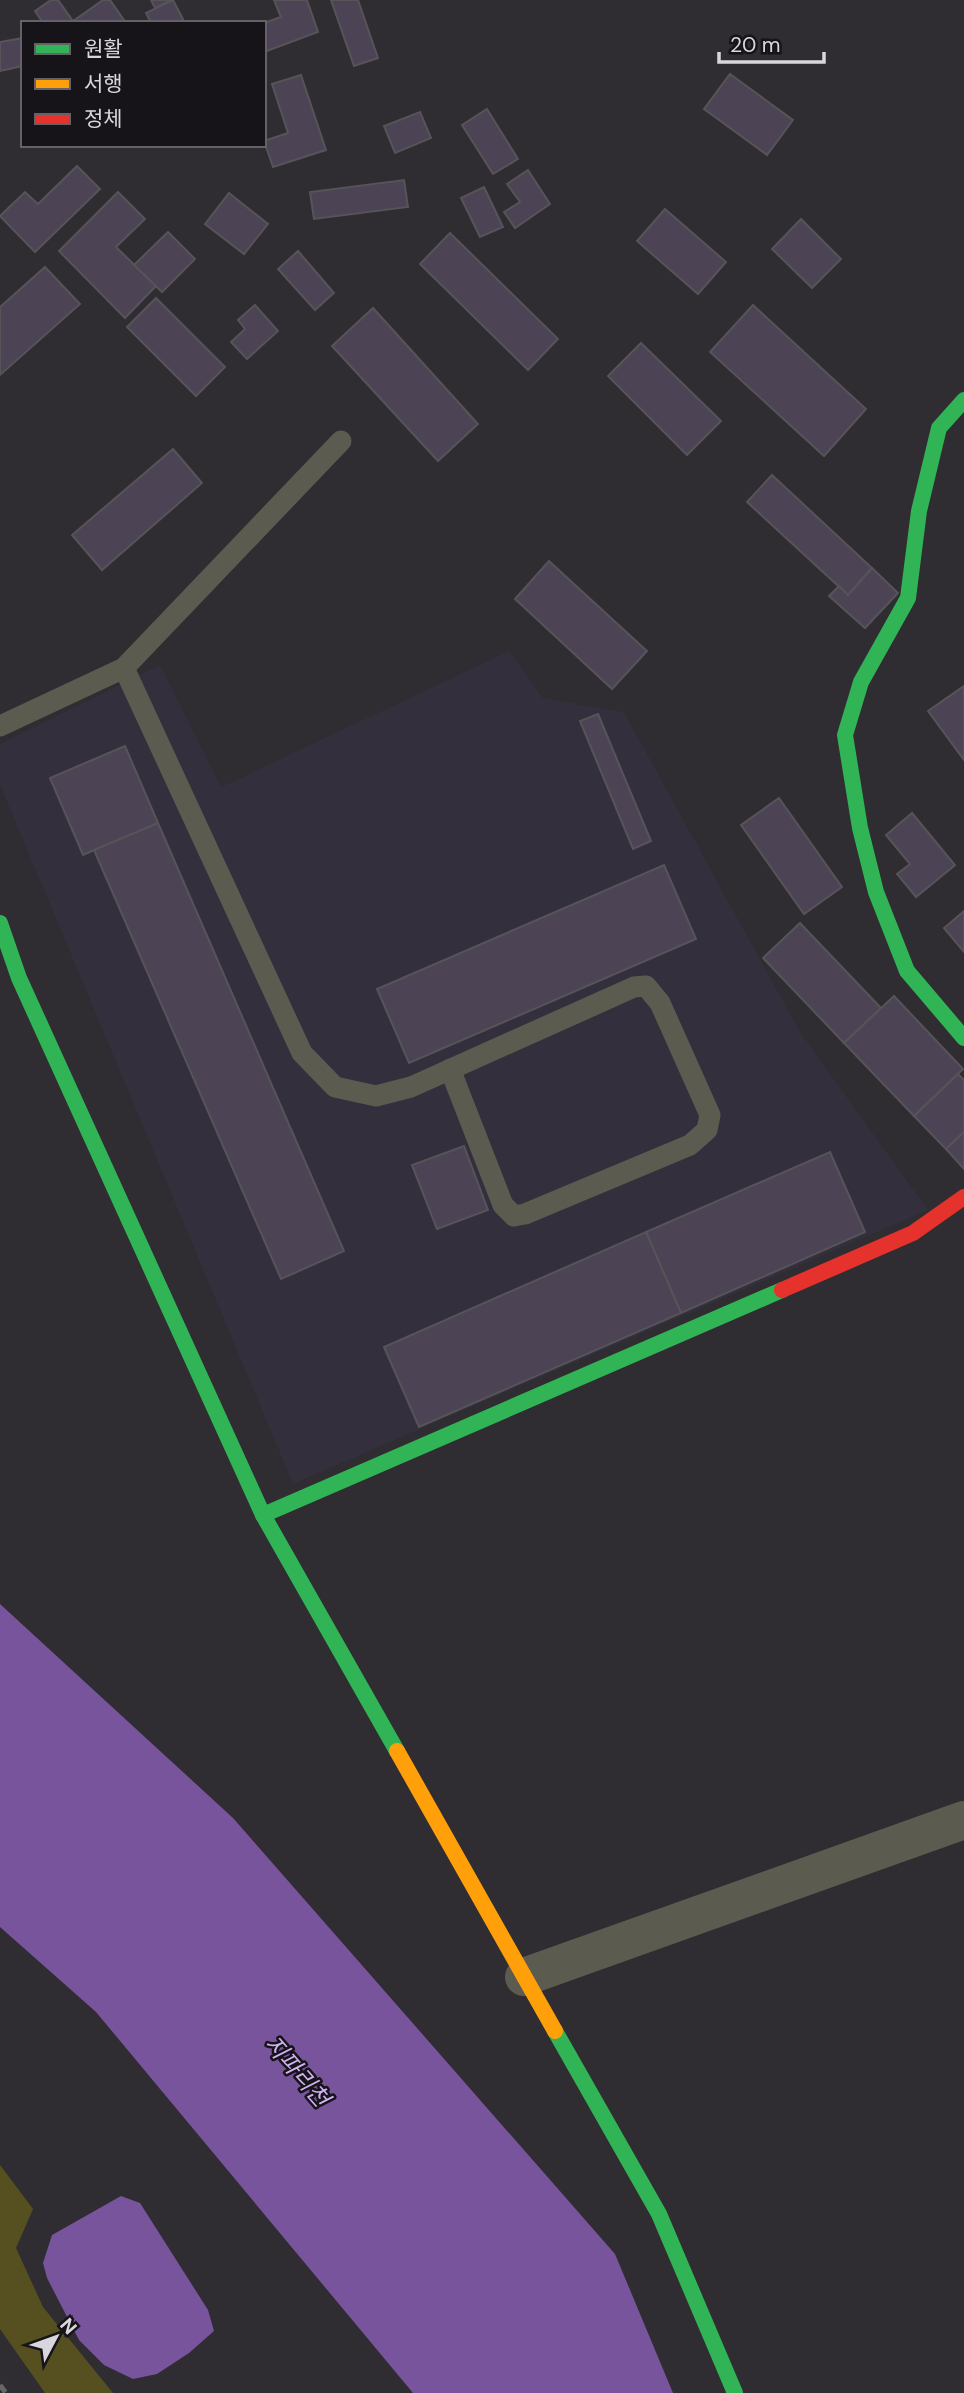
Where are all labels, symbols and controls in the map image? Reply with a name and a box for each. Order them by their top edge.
legend [21,21,266,147]
scale bar [719,21,824,65]
text: 20 m [730,31,781,59]
text: 원활 [84,35,123,63]
text: 서행 [84,70,123,98]
text: 정체 [84,105,123,133]
water label: 지파리천 [258,2029,338,2115]
north arrow [21,2302,91,2372]
text: N [54,2313,82,2340]

